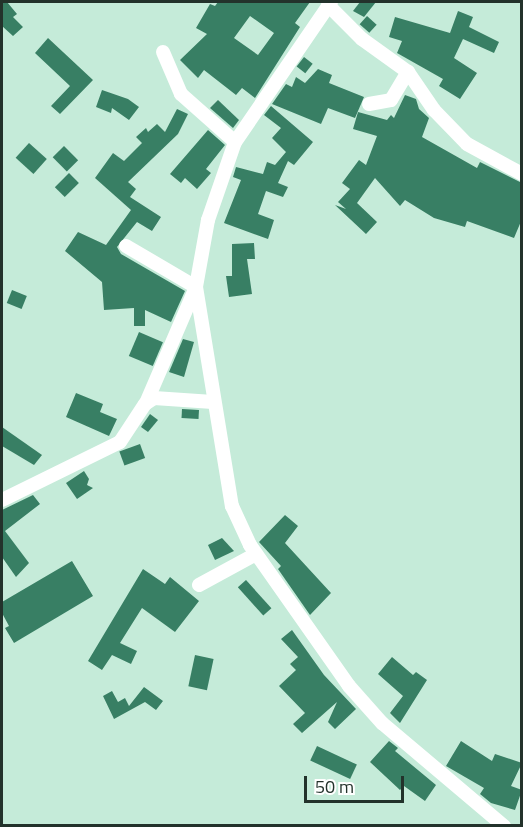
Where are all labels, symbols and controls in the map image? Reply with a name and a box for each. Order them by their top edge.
scale bar [307,764,408,802]
text: 50 m [315,773,354,800]

